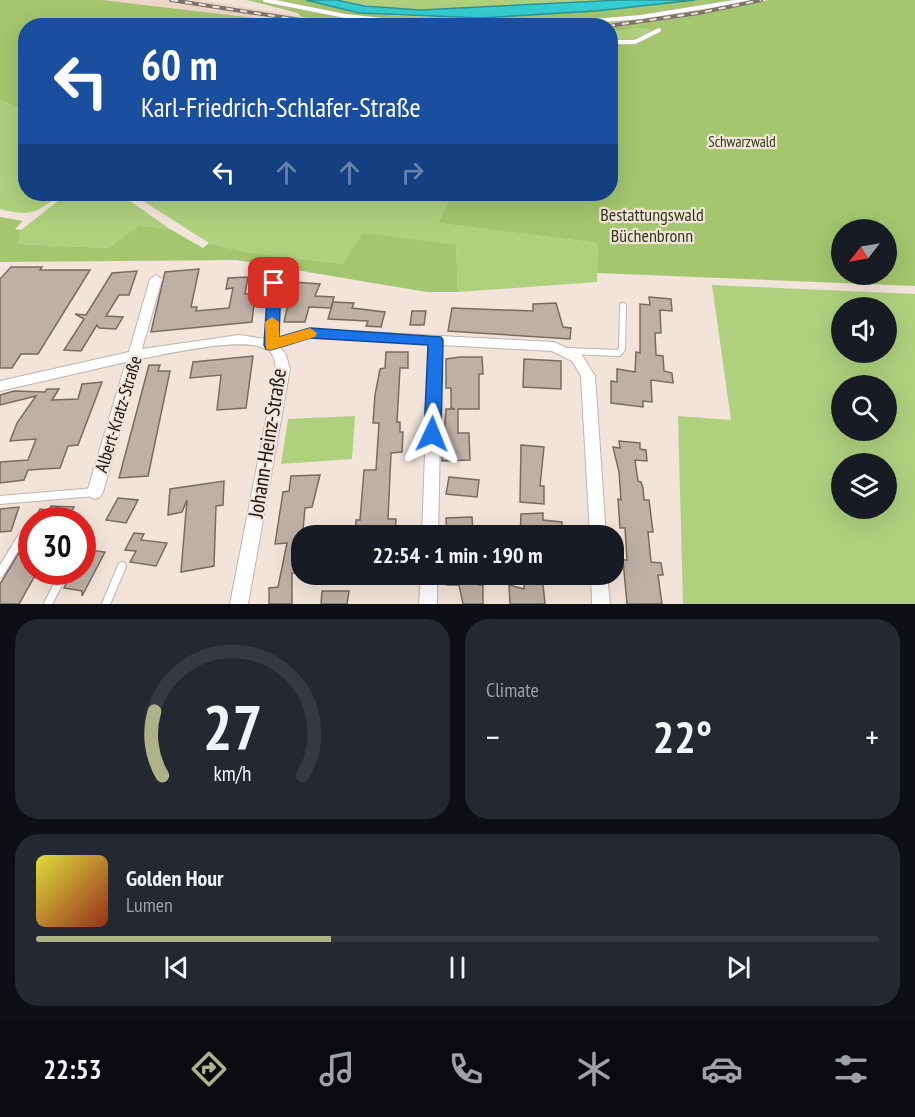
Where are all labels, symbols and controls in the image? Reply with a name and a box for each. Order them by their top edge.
text: 60 m [141,37,218,92]
icon: left [42,42,120,120]
text: Karl-Friedrich-Schlafer-Straße [141,90,421,124]
park label: Schwarzwald [708,132,776,151]
icon: left [207,156,240,189]
icon: ahead [270,156,303,189]
icon: ahead [333,156,366,189]
icon: right [396,156,429,189]
park label: Bestattungswald Büchenbronn [600,203,704,247]
north arrow [831,219,897,285]
map controls [831,219,897,519]
pin [248,257,299,308]
icon: arrive [257,266,290,299]
button: sound [831,297,897,363]
street label: Albert-Kratz-Straße [89,353,147,475]
street label: Johann-Heinz-Straße [242,366,292,521]
button: search [831,375,897,441]
position arrow [400,402,464,466]
button: layers [831,453,897,519]
speed limit sign: 30 [18,507,96,585]
text: 22:54 · 1 min · 190 m [372,541,543,569]
text: Climate [486,677,539,703]
text: 27 [203,686,262,767]
text: 22° [653,707,712,765]
text: − [486,715,500,758]
text: + [865,715,879,758]
text: km/h [213,759,252,787]
text: Golden Hour [126,864,224,892]
text: Lumen [126,892,173,918]
icon: previous [160,951,193,984]
icon: pause [441,951,474,984]
icon: next [722,951,755,984]
icon: directions [188,1048,230,1090]
icon: music [316,1048,358,1090]
icon: phone [445,1048,487,1090]
icon: climate [573,1048,615,1090]
icon: car [701,1048,743,1090]
icon: filters [830,1048,872,1090]
text: 22:53 [43,1052,102,1086]

